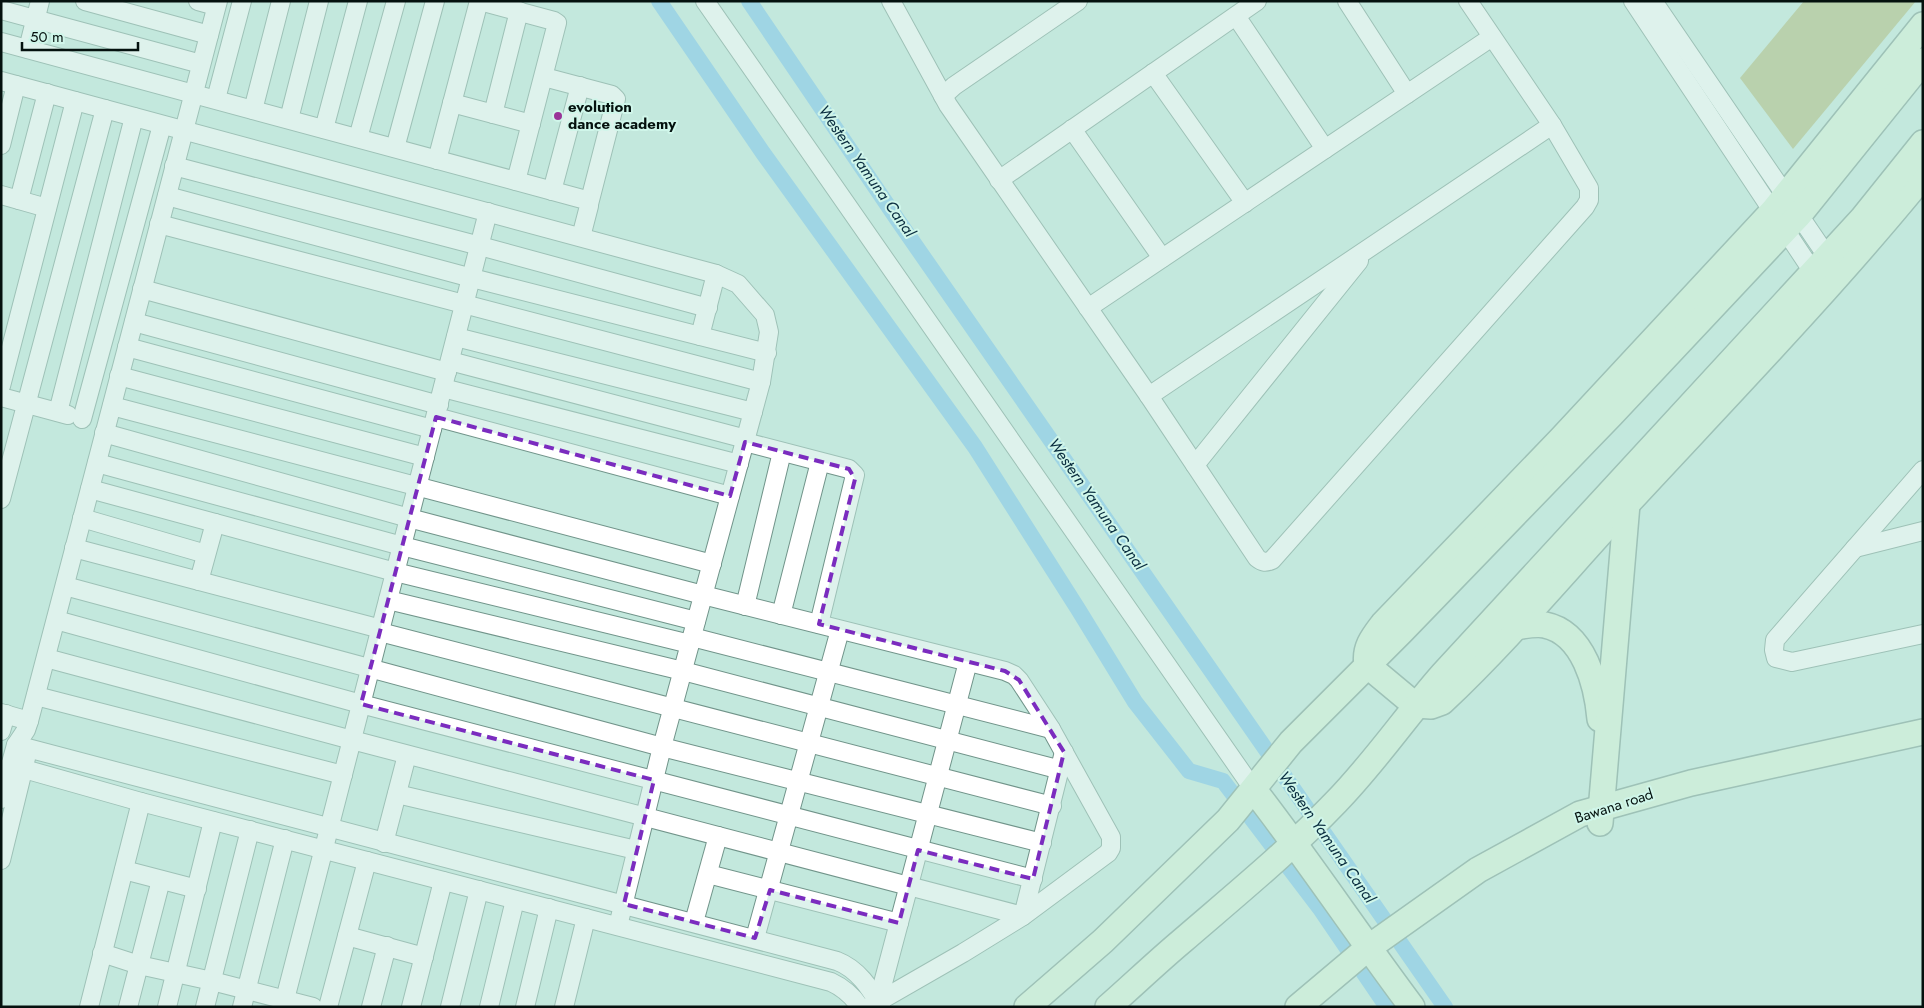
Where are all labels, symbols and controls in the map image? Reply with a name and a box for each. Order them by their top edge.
scale bar [22,20,139,52]
text: 50 m [30,26,64,48]
place label: evolution dance academy [568,96,676,135]
water label: Western Yamuna Canal [813,100,922,243]
marker: evolution dance academy [552,110,564,122]
water label: Western Yamuna Canal [1043,433,1152,576]
water label: Western Yamuna Canal [1273,766,1382,909]
street label: Bawana road [1572,783,1656,829]

